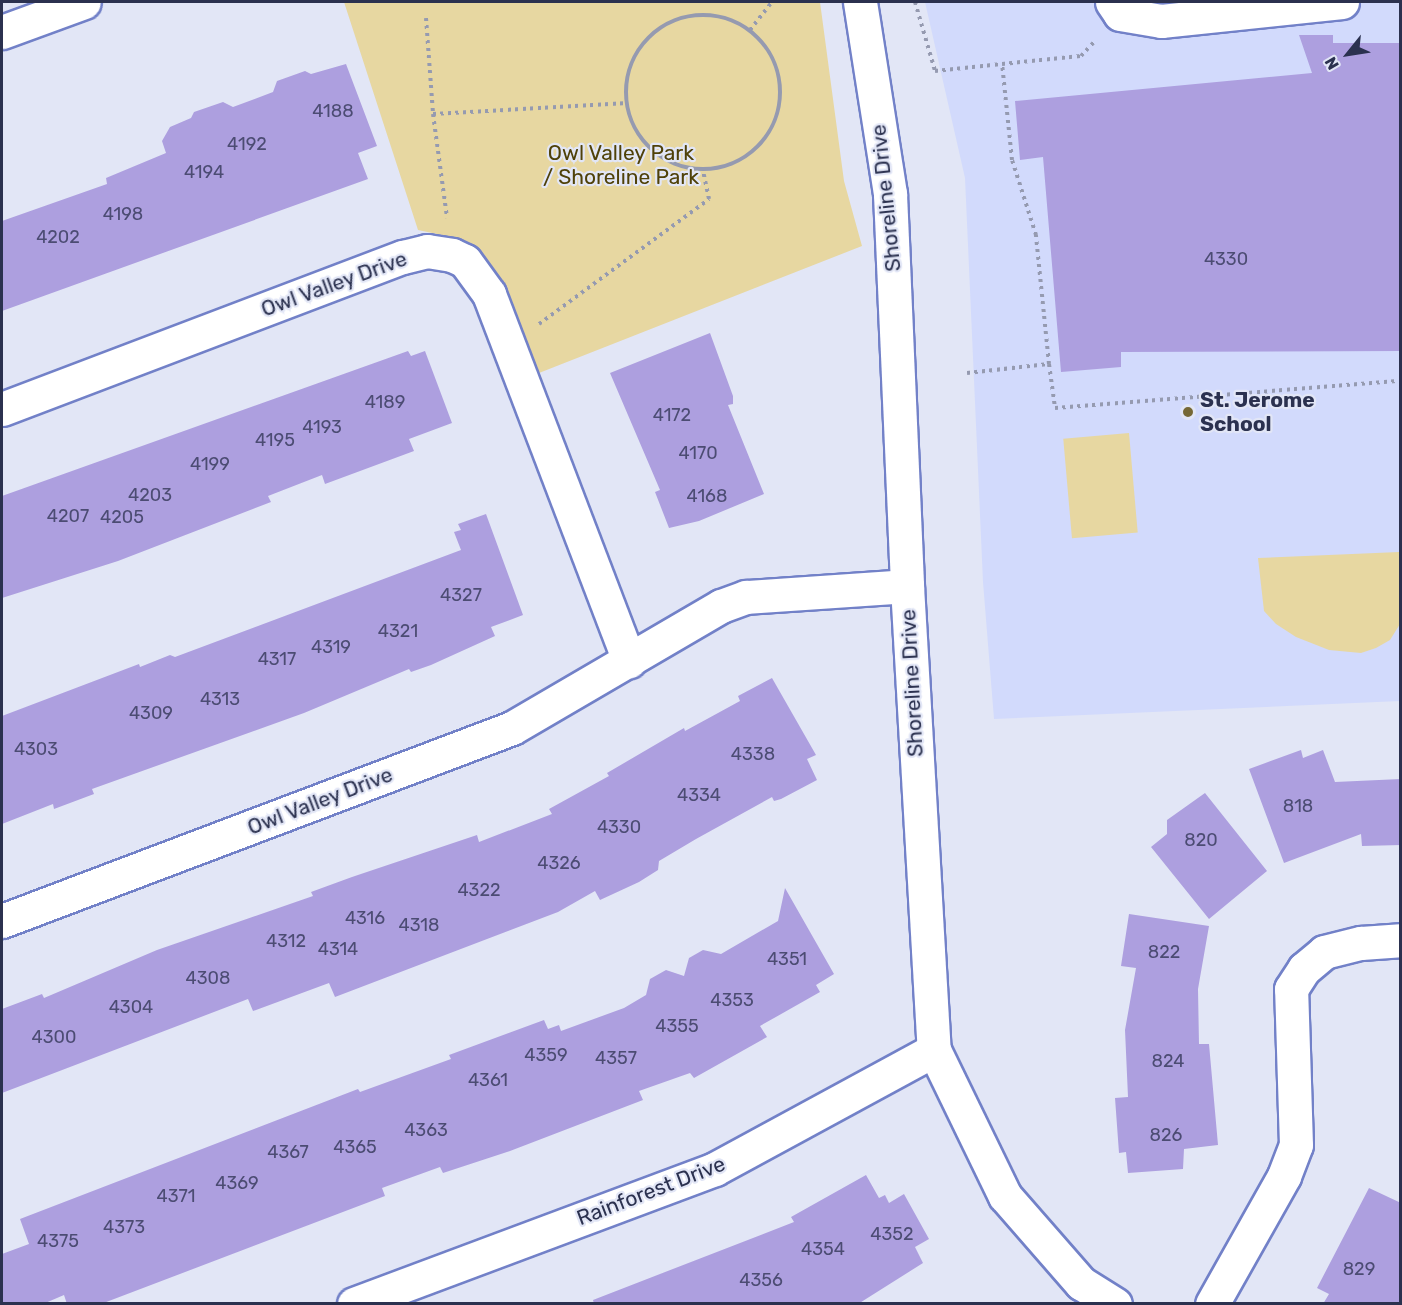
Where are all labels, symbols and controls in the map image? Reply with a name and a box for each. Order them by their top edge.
north arrow [1318,24,1378,84]
text: N [1321,54,1343,73]
house number: 4188 [312,100,354,122]
street label: Shoreline Drive [866,123,906,273]
house number: 4192 [227,133,267,155]
park label: Owl Valley Park / Shoreline Park [543,140,699,190]
house number: 4194 [184,161,224,183]
house number: 4198 [103,203,143,225]
house number: 4202 [36,226,80,248]
street label: Owl Valley Drive [257,246,411,322]
house number: 4330 [1204,248,1248,270]
place label: St. Jerome School [1200,387,1315,437]
house number: 4189 [365,391,405,413]
house number: 4172 [653,404,691,426]
marker: St. Jerome School [1181,405,1195,419]
house number: 4193 [302,416,342,438]
house number: 4195 [255,429,295,451]
house number: 4170 [678,442,718,464]
house number: 4199 [190,453,230,475]
house number: 4203 [128,484,172,506]
house number: 4168 [687,485,727,507]
house number: 4207 [47,505,89,527]
house number: 4205 [100,506,144,528]
house number: 4327 [440,584,482,606]
street label: Shoreline Drive [896,609,928,757]
house number: 4321 [378,620,418,642]
house number: 4319 [311,636,351,658]
house number: 4317 [258,648,296,670]
house number: 4313 [200,688,240,710]
house number: 4309 [129,702,173,724]
house number: 4303 [14,738,58,760]
house number: 4338 [731,743,775,765]
street label: Owl Valley Drive [243,762,397,840]
house number: 4334 [677,784,721,806]
house number: 818 [1283,795,1313,817]
house number: 4330 [597,816,641,838]
house number: 820 [1184,829,1218,851]
house number: 4326 [537,852,581,874]
house number: 4322 [457,879,501,901]
house number: 4316 [345,907,385,929]
house number: 4318 [399,914,439,936]
house number: 4312 [266,930,306,952]
house number: 4314 [318,938,358,960]
house number: 822 [1148,941,1180,963]
house number: 4351 [767,948,807,970]
house number: 4308 [186,967,230,989]
house number: 4353 [710,989,754,1011]
house number: 4304 [109,996,153,1018]
house number: 4355 [655,1015,699,1037]
house number: 4300 [32,1026,76,1048]
house number: 4359 [524,1044,568,1066]
house number: 4357 [595,1047,637,1069]
house number: 824 [1151,1050,1185,1072]
house number: 4361 [468,1069,508,1091]
house number: 4363 [404,1119,448,1141]
house number: 826 [1150,1124,1182,1146]
house number: 4365 [333,1136,377,1158]
house number: 4367 [267,1141,309,1163]
street label: Rainforest Drive [573,1151,729,1231]
house number: 4369 [215,1172,259,1194]
house number: 4371 [157,1185,195,1207]
house number: 4373 [103,1216,145,1238]
house number: 4352 [870,1223,914,1245]
house number: 4375 [37,1230,79,1252]
house number: 4354 [801,1238,845,1260]
house number: 829 [1343,1258,1375,1280]
house number: 4356 [739,1269,783,1291]

